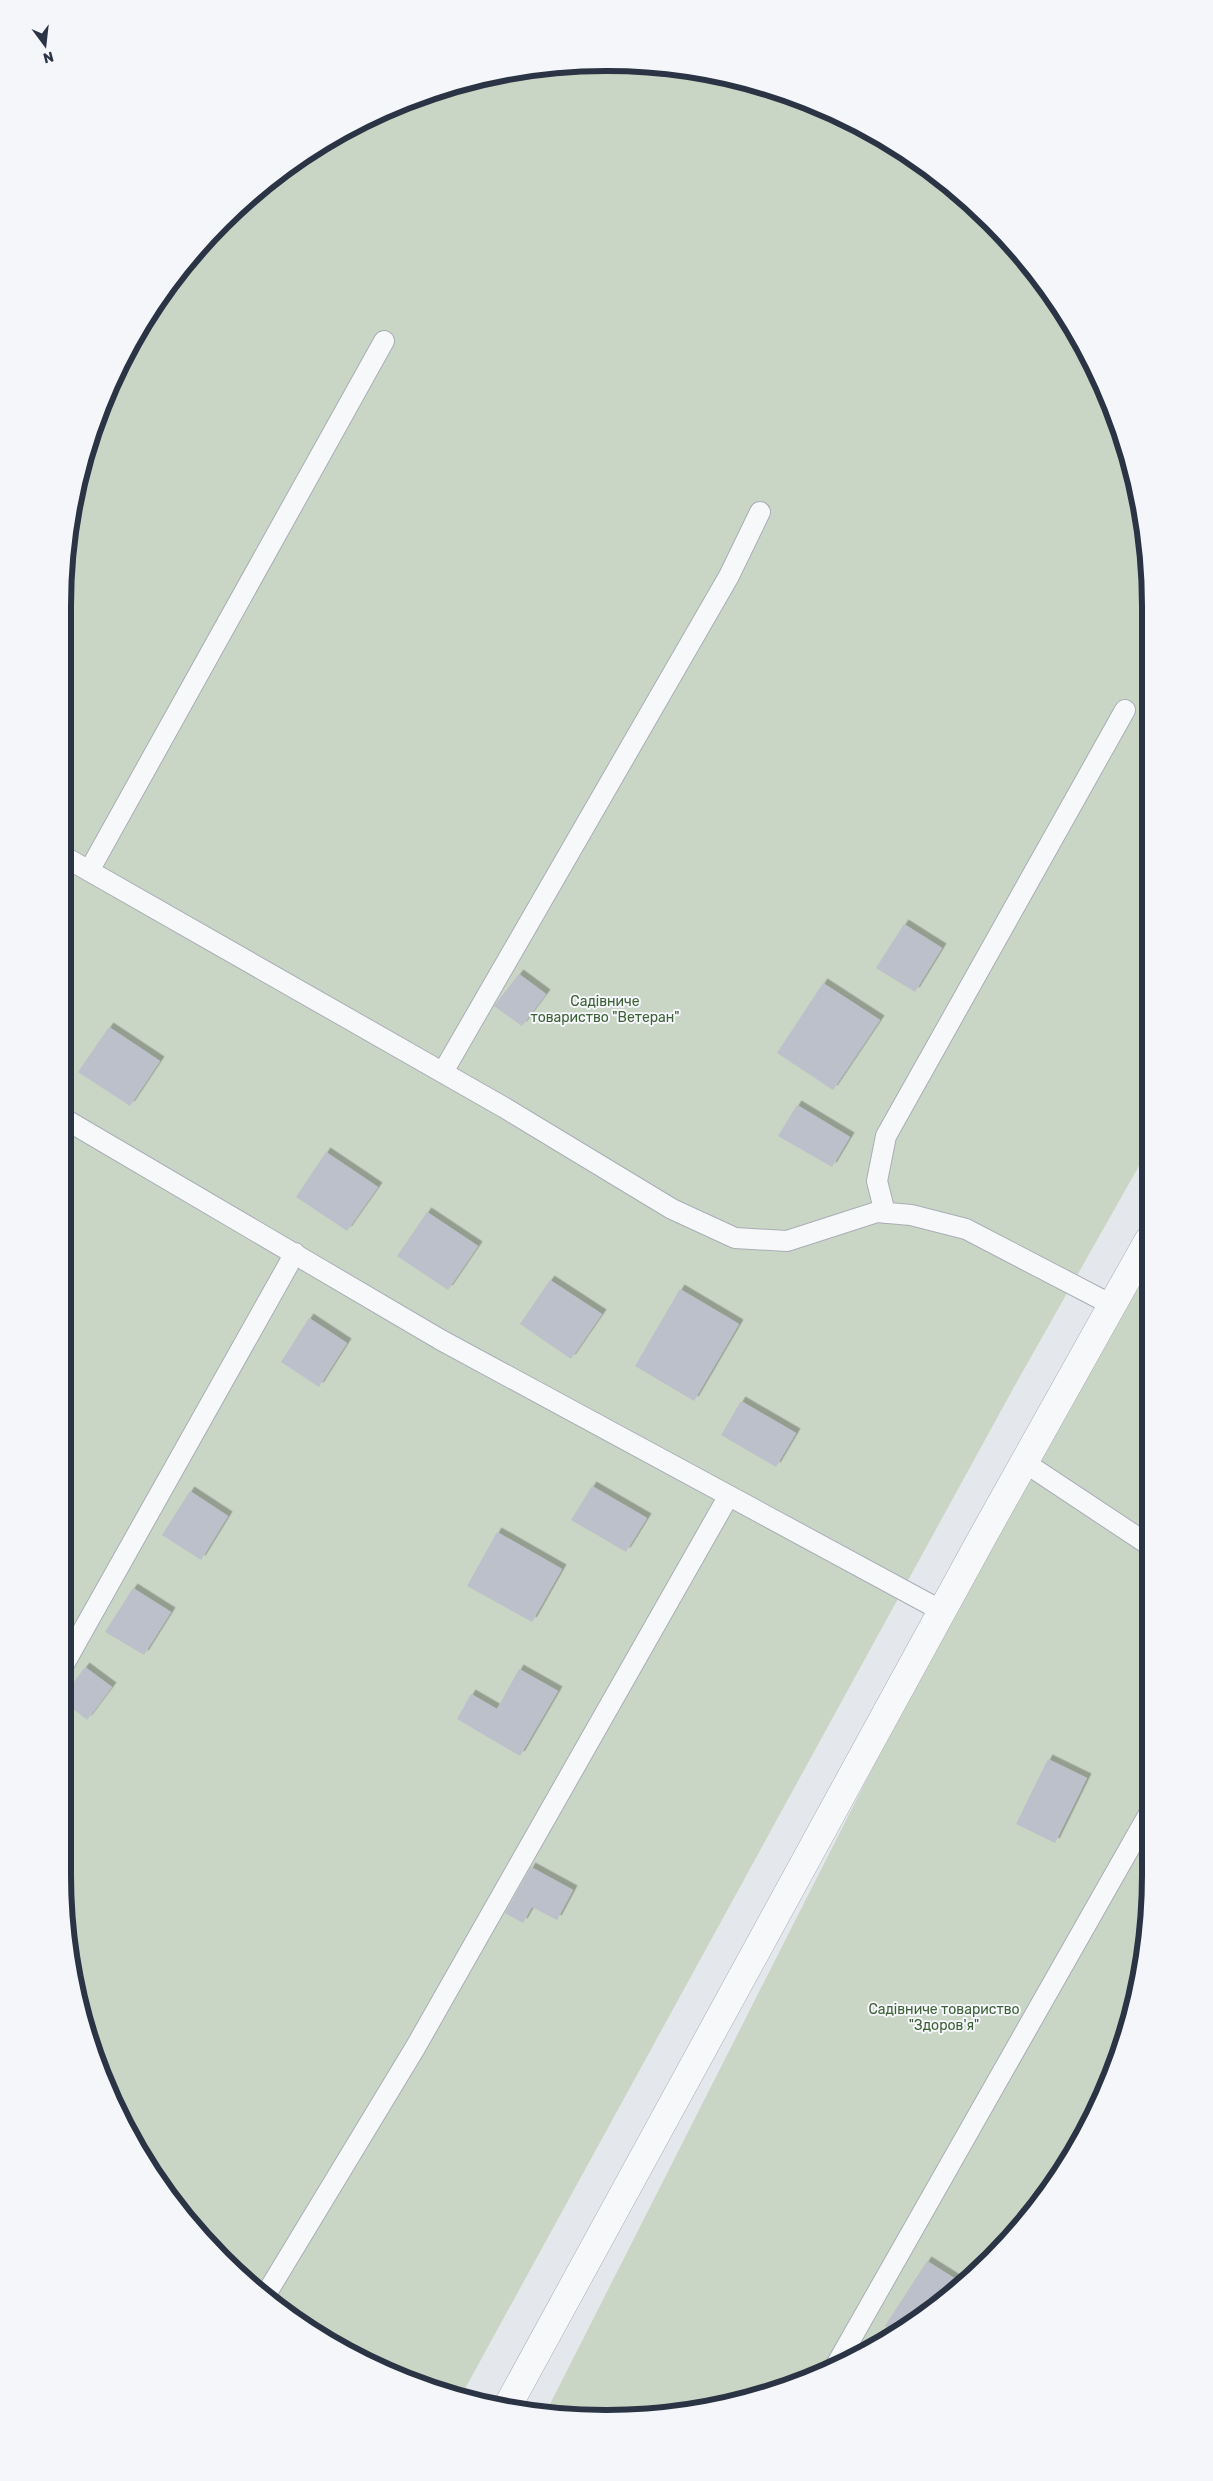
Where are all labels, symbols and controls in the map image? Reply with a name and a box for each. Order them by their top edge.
north arrow [20,20,70,70]
text: N [41,48,55,67]
park label: Садівниче товариство "Ветеран" [530,993,680,1026]
park label: Садівниче товариство "Здоров'я" [868,2001,1020,2034]

